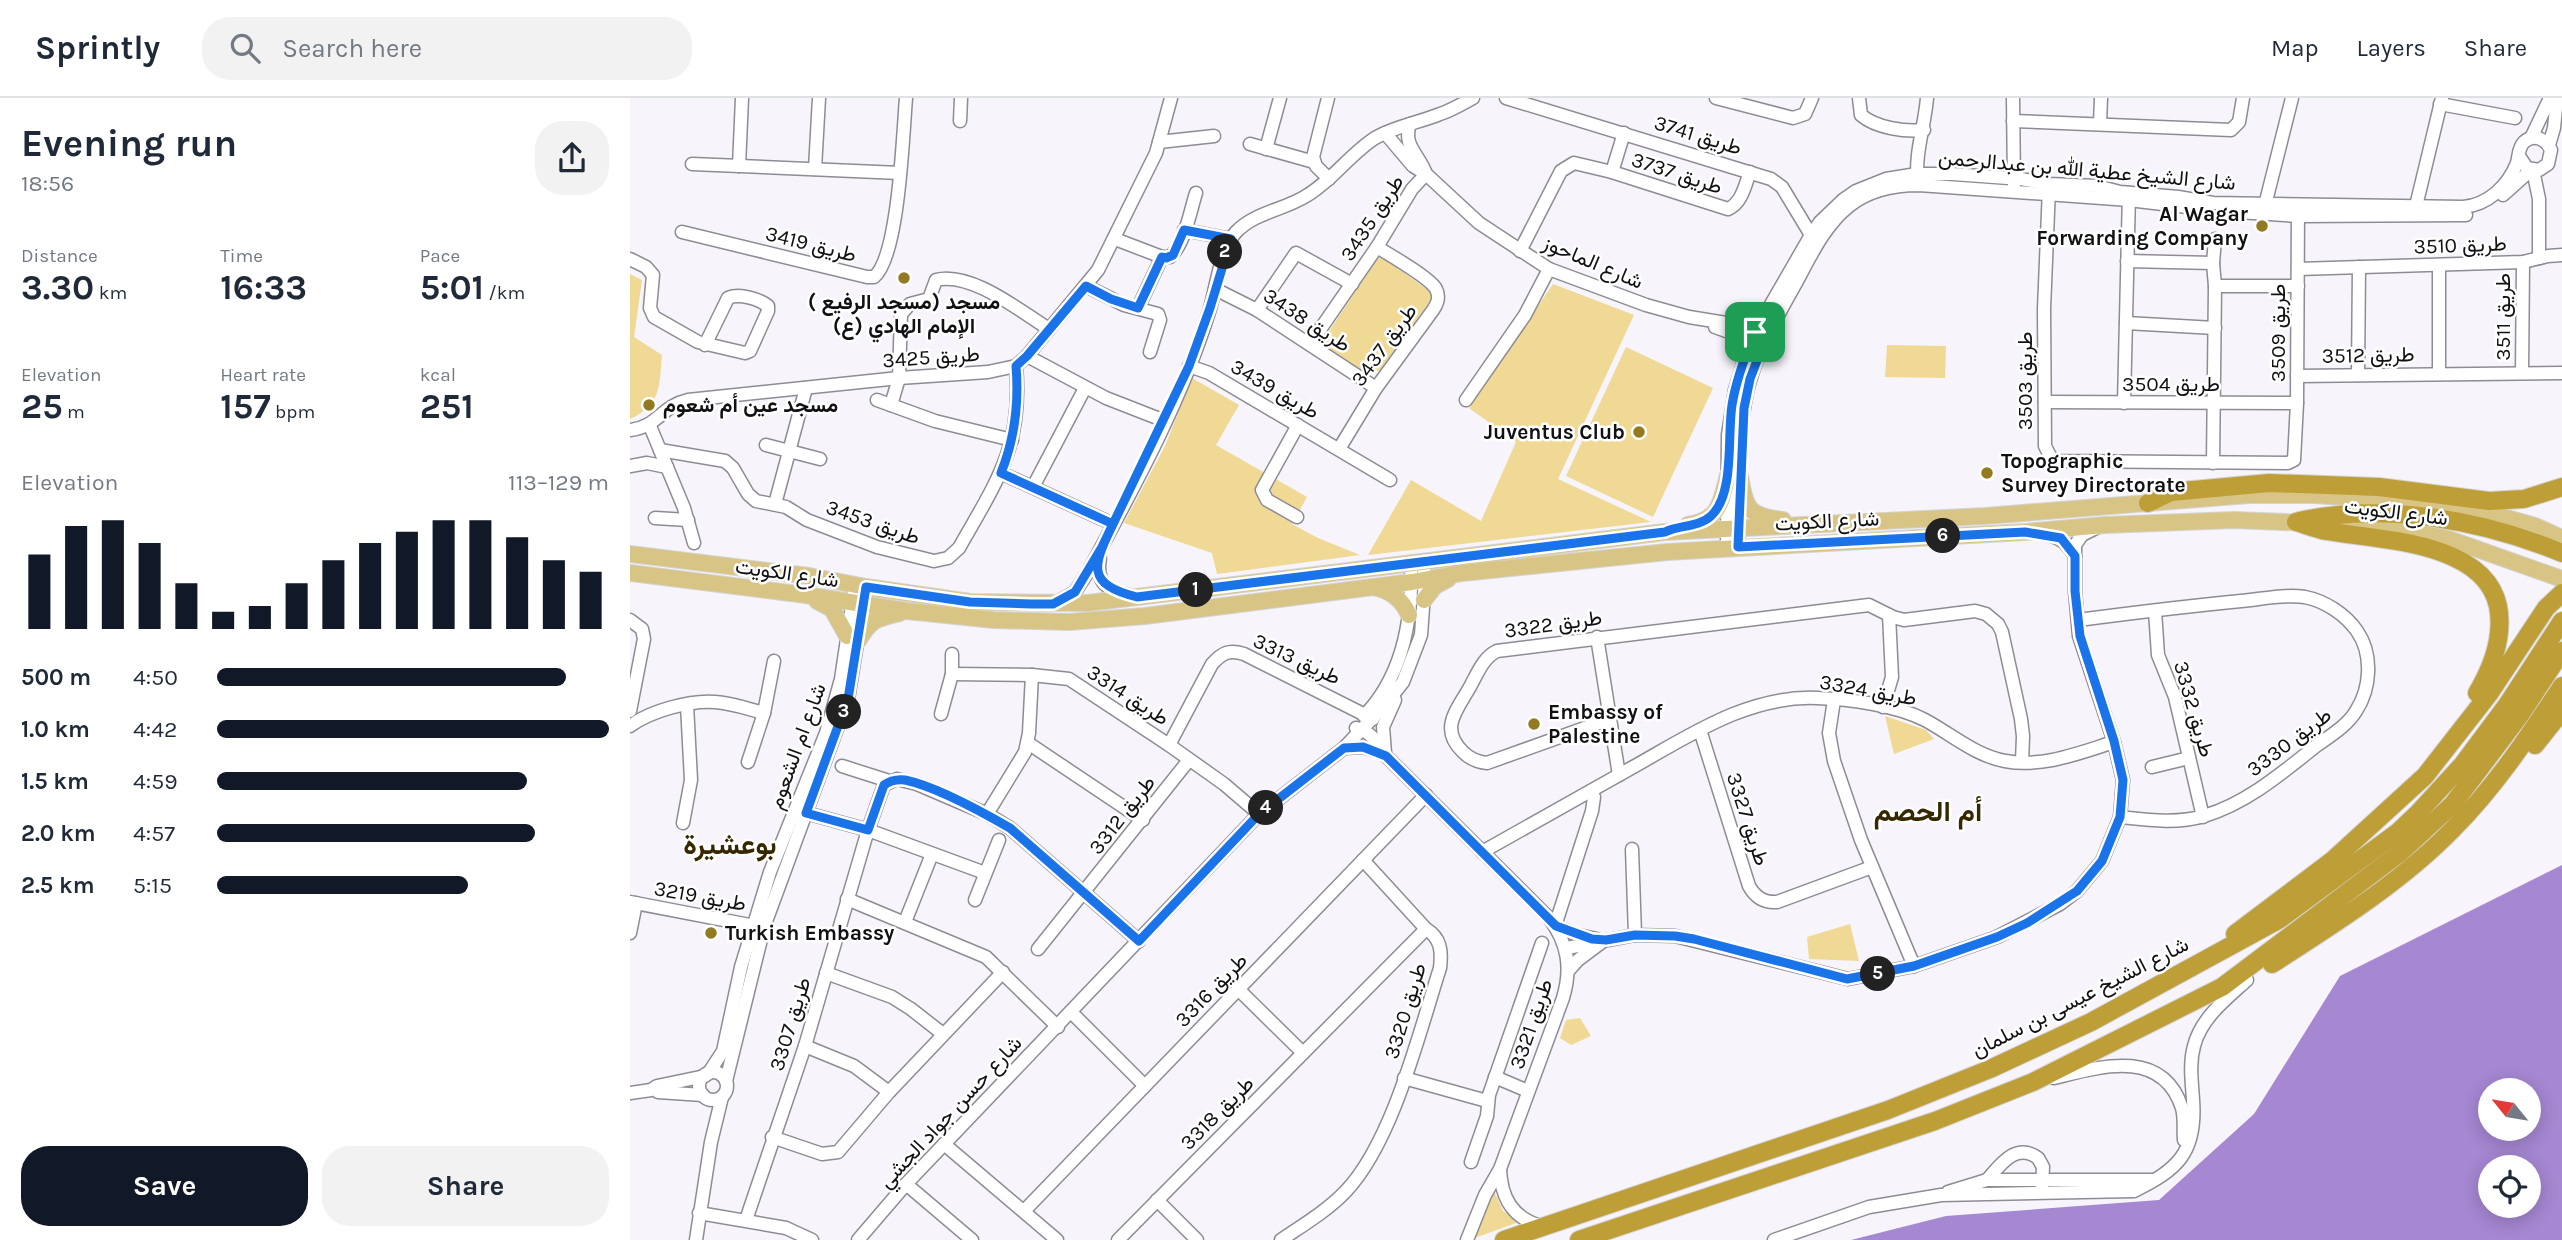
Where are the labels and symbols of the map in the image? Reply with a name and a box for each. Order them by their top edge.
street label: طريق 3741 [1651,110,1745,161]
street label: شارع الشيخ عطية الله بن عبدالرحمن [1937,144,2237,197]
street label: طريق 3737 [1628,147,1725,200]
street label: طريق 3435 [1335,170,1410,266]
place label: Al Wagar Forwarding Company [2036,202,2249,250]
marker: Al Wagar Forwarding Company [2254,218,2270,234]
street label: طريق 3419 [763,221,859,268]
street label: شارع الماحوز [1538,230,1647,296]
street label: طريق 3510 [2413,231,2507,260]
pin: 2 [1208,234,1242,270]
marker: ( مسجد الرفيع) مسجد الإمام الهادي (ع) [896,270,912,286]
street label: طريق 3511 [2491,273,2516,361]
street label: طريق 3438 [1258,283,1355,358]
street label: طريق 3509 [2266,284,2291,382]
place label: ( مسجد الرفيع) مسجد الإمام الهادي (ع) [808,290,1000,343]
street label: طريق 3437 [1346,299,1423,391]
pin [1725,302,1785,362]
street label: طريق 3503 [2013,332,2038,430]
street label: طريق 3425 [881,342,981,373]
street label: طريق 3512 [2321,342,2415,369]
street label: طريق 3439 [1226,354,1324,425]
street label: طريق 3504 [2122,372,2220,397]
place label: مسجد عين أم شعوم [663,392,838,419]
marker: مسجد عين أم شعوم [641,397,657,413]
place label: Juventus Club [1484,420,1625,444]
marker: Juventus Club [1631,424,1647,440]
place label: Topographic Survey Directorate [2001,449,2186,497]
marker: Topographic Survey Directorate [1979,465,1995,481]
street label: شارع الكويت [2343,494,2449,532]
street label: طريق 3453 [822,495,923,550]
street label: شارع الكويت [1774,506,1880,538]
pin: 6 [1926,518,1960,554]
street label: شارع الكويت [733,554,840,594]
pin: 1 [1178,573,1214,608]
street label: طريق 3322 [1502,605,1604,644]
street label: طريق 3313 [1249,628,1345,691]
street label: طريق 3332 [2168,658,2219,760]
street label: طريق 3314 [1082,660,1174,731]
street label: طريق 3324 [1817,670,1918,711]
street label: شارع ام الشعوم [763,680,833,813]
pin: 3 [826,694,862,730]
place label: Embassy of Palestine [1548,700,1663,748]
street label: طريق 3330 [2242,703,2336,782]
marker: Embassy of Palestine [1526,716,1542,732]
street label: طريق 3327 [1721,769,1774,869]
street label: طريق 3312 [1084,771,1161,860]
pin: 4 [1248,790,1284,826]
district label: أم الحصم [1874,795,1982,830]
district label: بوعشيرة [683,828,777,862]
street label: طريق 3219 [652,876,748,917]
place label: Turkish Embassy [725,921,895,945]
marker: Turkish Embassy [703,925,719,941]
street label: شارع الشيخ عيسى بن سلمان [1967,932,2193,1064]
street label: طريق 3316 [1170,948,1253,1033]
pin: 5 [1860,956,1896,992]
street label: طريق 3320 [1379,960,1432,1062]
street label: طريق 3307 [764,974,817,1074]
street label: طريق 3321 [1504,976,1559,1072]
street label: شارع حسن جواد الجشي [873,1031,1030,1196]
street label: طريق 3318 [1175,1071,1259,1155]
north arrow [2478,1078,2541,1141]

